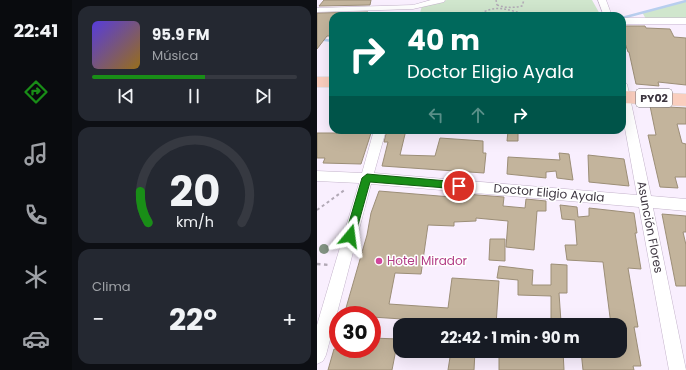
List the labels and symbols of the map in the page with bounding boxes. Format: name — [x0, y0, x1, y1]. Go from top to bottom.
road number: PY02 — [636, 89, 672, 107]
pin — [442, 169, 476, 203]
street label: Doctor Eligio Ayala — [493, 179, 605, 206]
street label: Asunción Flores — [633, 179, 668, 274]
position arrow — [329, 215, 371, 257]
place label: Hotel Mirador — [387, 252, 468, 269]
marker: Hotel Mirador — [374, 256, 384, 266]
speed limit sign: 30 — [329, 306, 381, 358]

